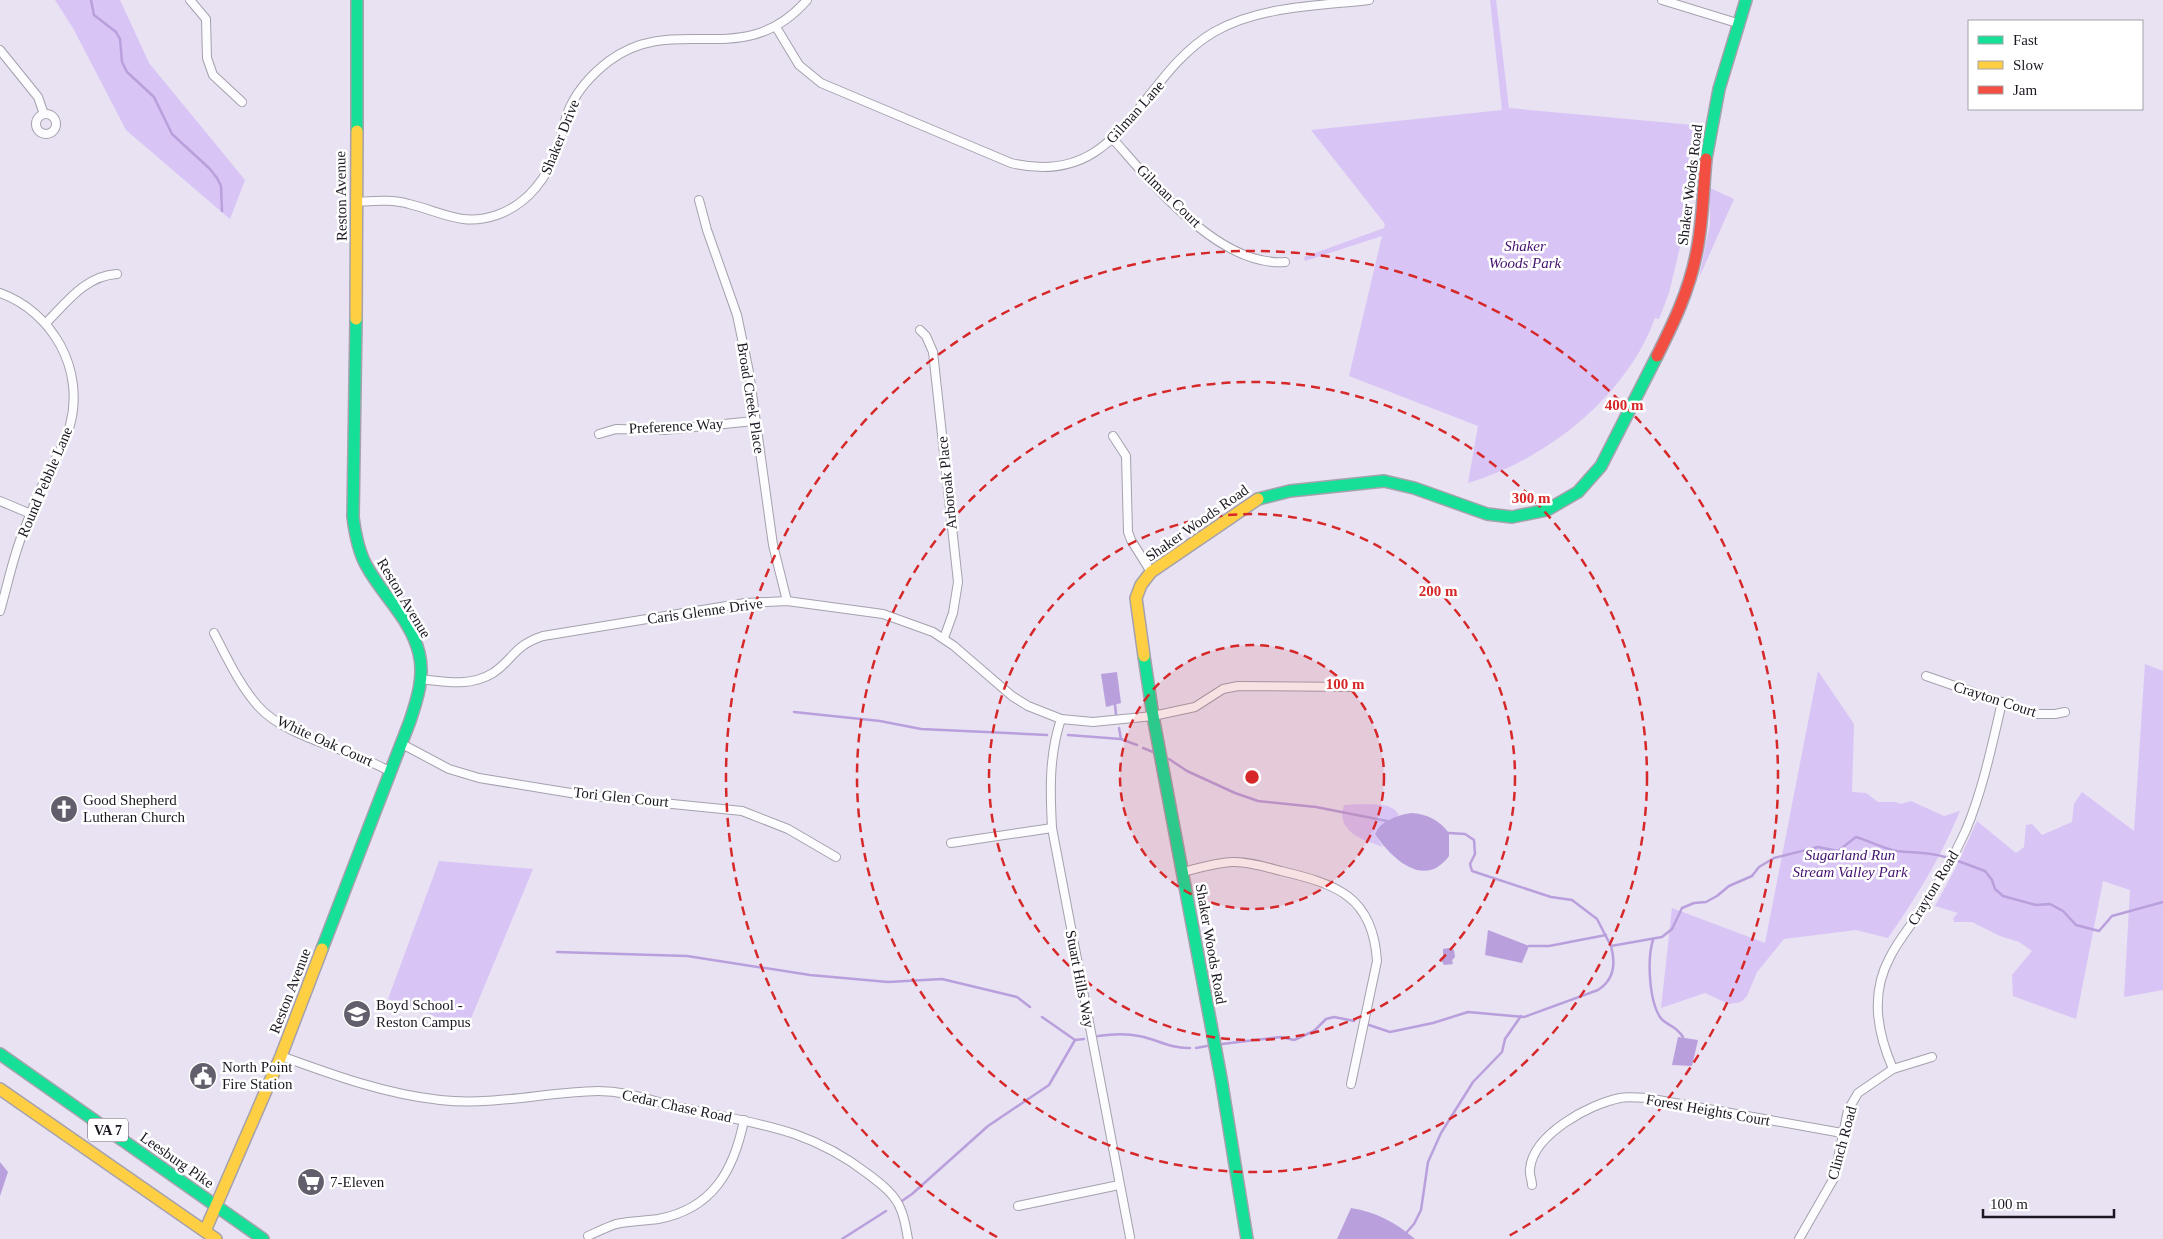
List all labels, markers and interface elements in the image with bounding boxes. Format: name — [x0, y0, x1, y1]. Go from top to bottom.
legend — [1968, 20, 2143, 110]
text: Fast — [2013, 32, 2039, 48]
text: Slow — [2013, 57, 2044, 73]
street label: Gilman Lane — [1103, 77, 1168, 147]
text: Jam — [2013, 82, 2037, 98]
street label: Shaker Drive — [538, 97, 582, 177]
street label: Shaker Woods Road — [1675, 123, 1705, 246]
street label: Reston Avenue — [332, 150, 350, 241]
street label: Gilman Court — [1134, 161, 1205, 231]
park label: Shaker Woods Park — [1489, 238, 1562, 271]
street label: Broad Creek Place — [734, 341, 768, 455]
text: 400 m — [1605, 397, 1644, 413]
street label: Preference Way — [628, 416, 724, 436]
street label: Round Pebble Lane — [15, 424, 76, 540]
street label: Arboroak Place — [934, 435, 960, 530]
street label: Shaker Woods Road — [1143, 481, 1252, 564]
text: 300 m — [1512, 490, 1551, 506]
street label: Reston Avenue — [374, 555, 434, 641]
text: 200 m — [1419, 583, 1458, 599]
street label: Caris Glenne Drive — [646, 595, 764, 627]
text: 100 m — [1326, 676, 1365, 692]
street label: Crayton Court — [1952, 678, 2039, 720]
street label: White Oak Court — [275, 713, 376, 770]
centre of rings — [1243, 768, 1261, 786]
street label: Tori Glen Court — [573, 784, 670, 810]
place label: Good Shepherd Lutheran Church — [83, 792, 186, 825]
church icon: Good Shepherd Lutheran Church — [49, 794, 79, 824]
park label: Sugarland Run Stream Valley Park — [1792, 847, 1908, 880]
street label: Crayton Road — [1905, 848, 1962, 928]
street label: Shaker Woods Road — [1193, 883, 1230, 1006]
street label: Stuart Hills Way — [1063, 929, 1097, 1030]
street label: Reston Avenue — [266, 946, 314, 1036]
place label: Boyd School - Reston Campus — [376, 997, 471, 1030]
school or university icon: Boyd School - Reston Campus — [342, 999, 372, 1029]
place label: North Point Fire Station — [222, 1059, 293, 1092]
public building icon: North Point Fire Station — [188, 1061, 218, 1091]
street label: Cedar Chase Road — [621, 1087, 734, 1126]
street label: Forest Heights Court — [1645, 1091, 1772, 1129]
street label: Clinch Road — [1825, 1104, 1860, 1181]
road number: VA 7 — [88, 1118, 128, 1142]
street label: Leesburg Pike — [137, 1129, 217, 1191]
supermarket icon: 7-Eleven — [296, 1167, 326, 1197]
place label: 7-Eleven — [330, 1174, 385, 1190]
scale bar — [1983, 1186, 2114, 1218]
text: 100 m — [1990, 1196, 2028, 1212]

